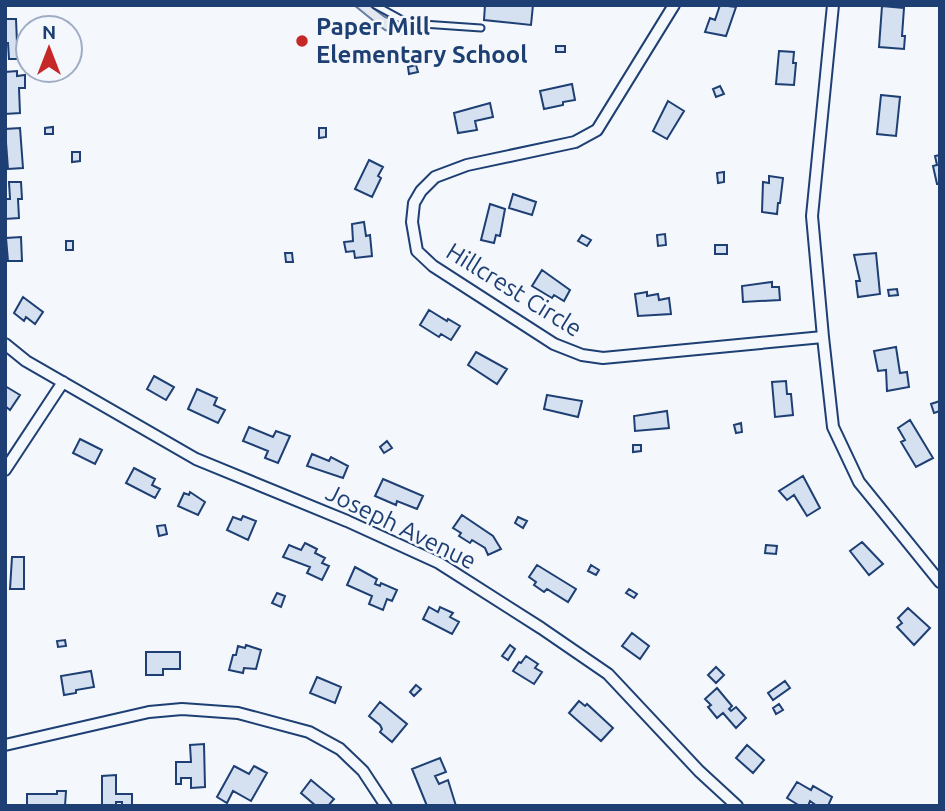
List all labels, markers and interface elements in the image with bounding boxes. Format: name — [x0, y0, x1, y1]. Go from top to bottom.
place label: Paper Mill Elementary School — [316, 13, 528, 68]
north arrow — [14, 14, 84, 84]
text: N — [42, 21, 56, 43]
marker: Paper Mill Elementary School — [294, 33, 310, 49]
street label: Hillcrest Circle — [442, 237, 587, 342]
street label: Joseph Avenue — [322, 479, 481, 575]

